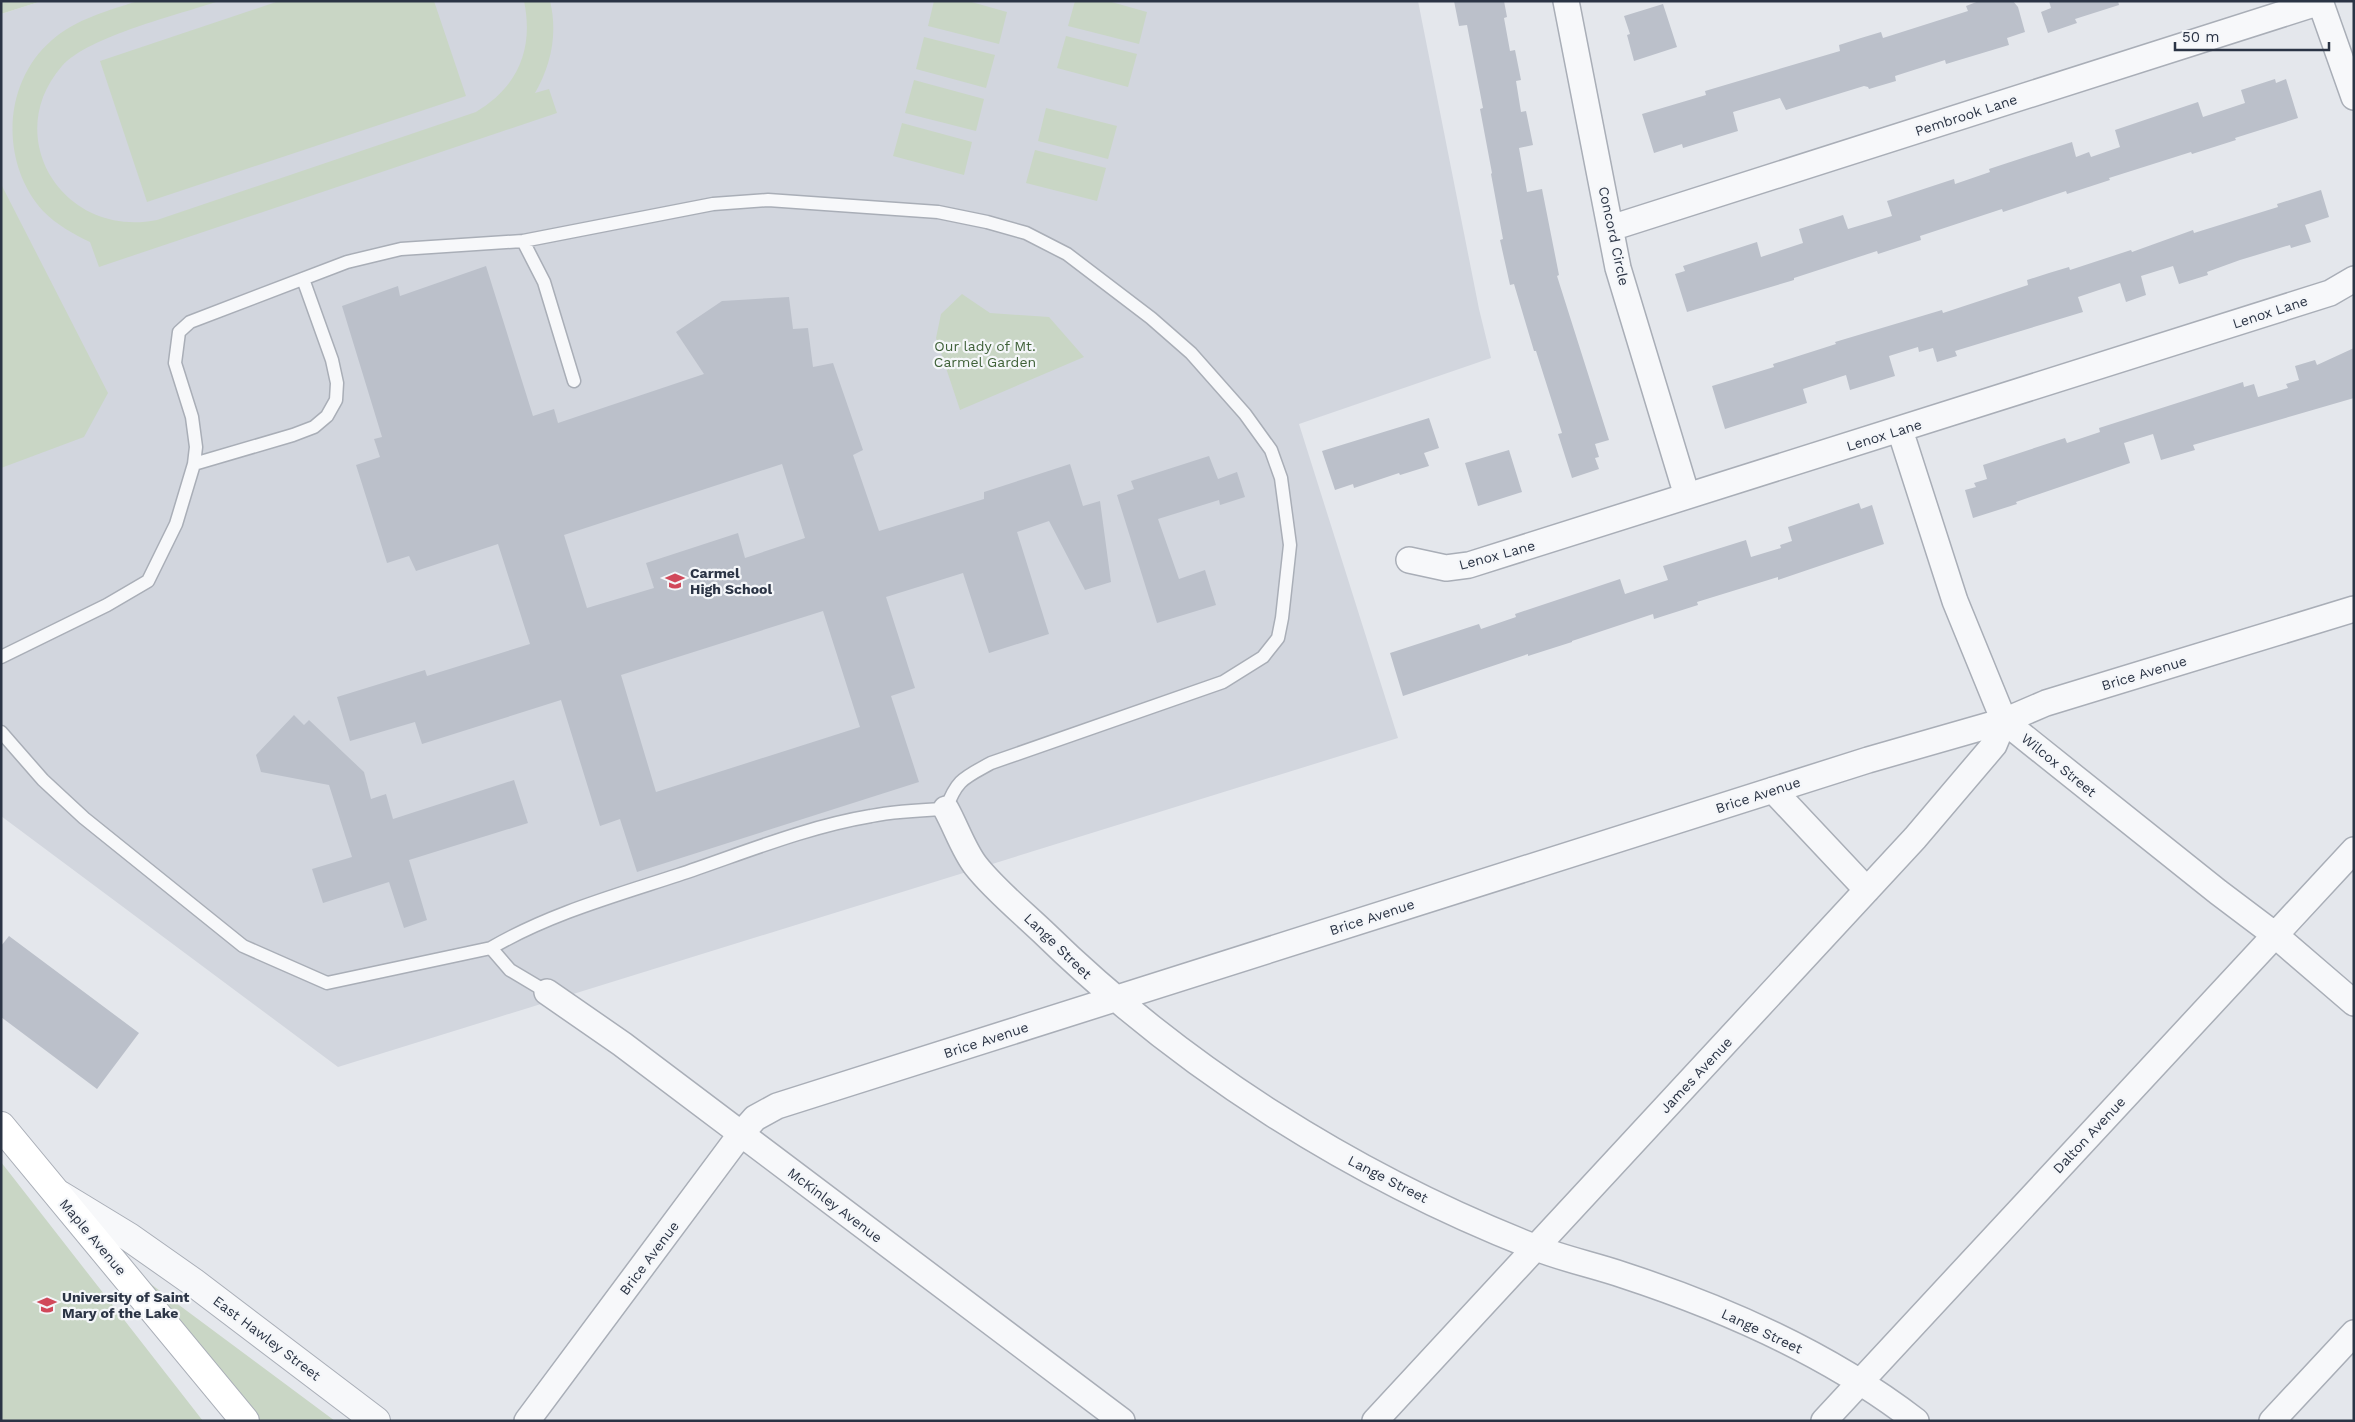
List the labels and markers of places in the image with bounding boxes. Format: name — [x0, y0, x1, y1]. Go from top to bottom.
place label: Carmel High School — [690, 565, 772, 597]
school or university icon: Carmel High School — [664, 570, 686, 592]
place label: University of Saint Mary of the Lake — [62, 1289, 189, 1321]
school or university icon: University of Saint Mary of the Lake — [36, 1294, 58, 1316]

